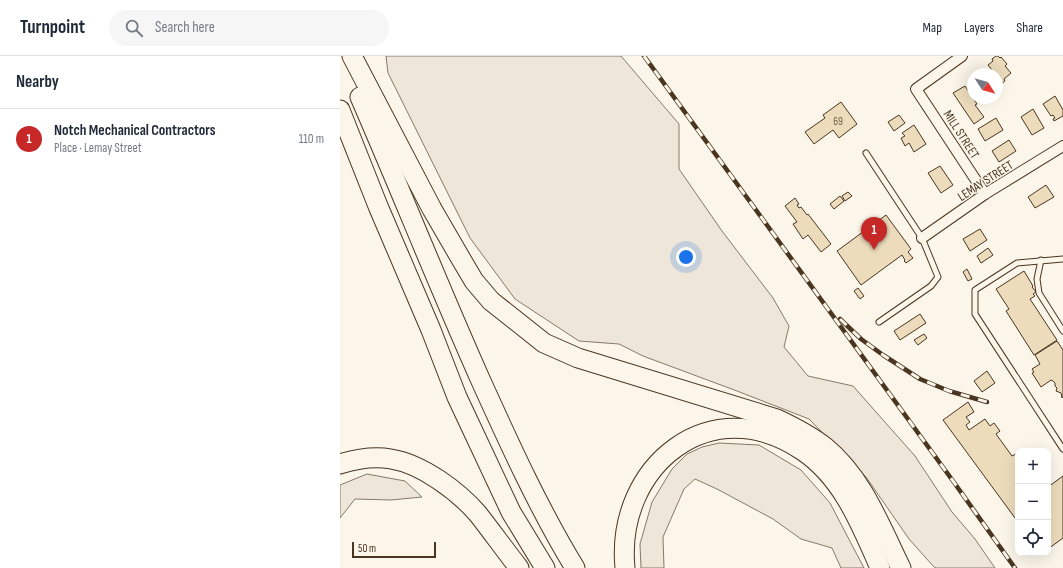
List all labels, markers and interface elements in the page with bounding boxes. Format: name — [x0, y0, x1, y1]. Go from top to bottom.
search box — [109, 10, 389, 46]
text: Turnpoint — [20, 16, 85, 39]
icon: search — [123, 17, 145, 39]
text: Search here — [155, 18, 215, 37]
text: Map — [922, 19, 942, 36]
text: Layers — [964, 19, 994, 36]
text: Share — [1016, 19, 1043, 36]
north arrow — [967, 68, 1003, 104]
text: Nearby — [16, 72, 59, 92]
street label: MILL STREET — [940, 107, 983, 162]
house number: 69 — [833, 115, 843, 128]
text: Notch Mechanical Contractors — [54, 121, 216, 140]
text: 1 — [26, 131, 32, 147]
text: 110 m — [299, 131, 324, 147]
text: Place · Lemay Street — [54, 140, 142, 156]
street label: LEMAY STREET — [955, 157, 1016, 205]
pin: 1 — [861, 217, 887, 250]
your location — [676, 247, 696, 267]
map controls — [1015, 448, 1051, 556]
button: + — [1015, 448, 1051, 484]
button: − — [1015, 484, 1051, 520]
button: locate — [1015, 520, 1051, 556]
scale bar — [352, 540, 436, 559]
text: 50 m — [358, 542, 376, 555]

